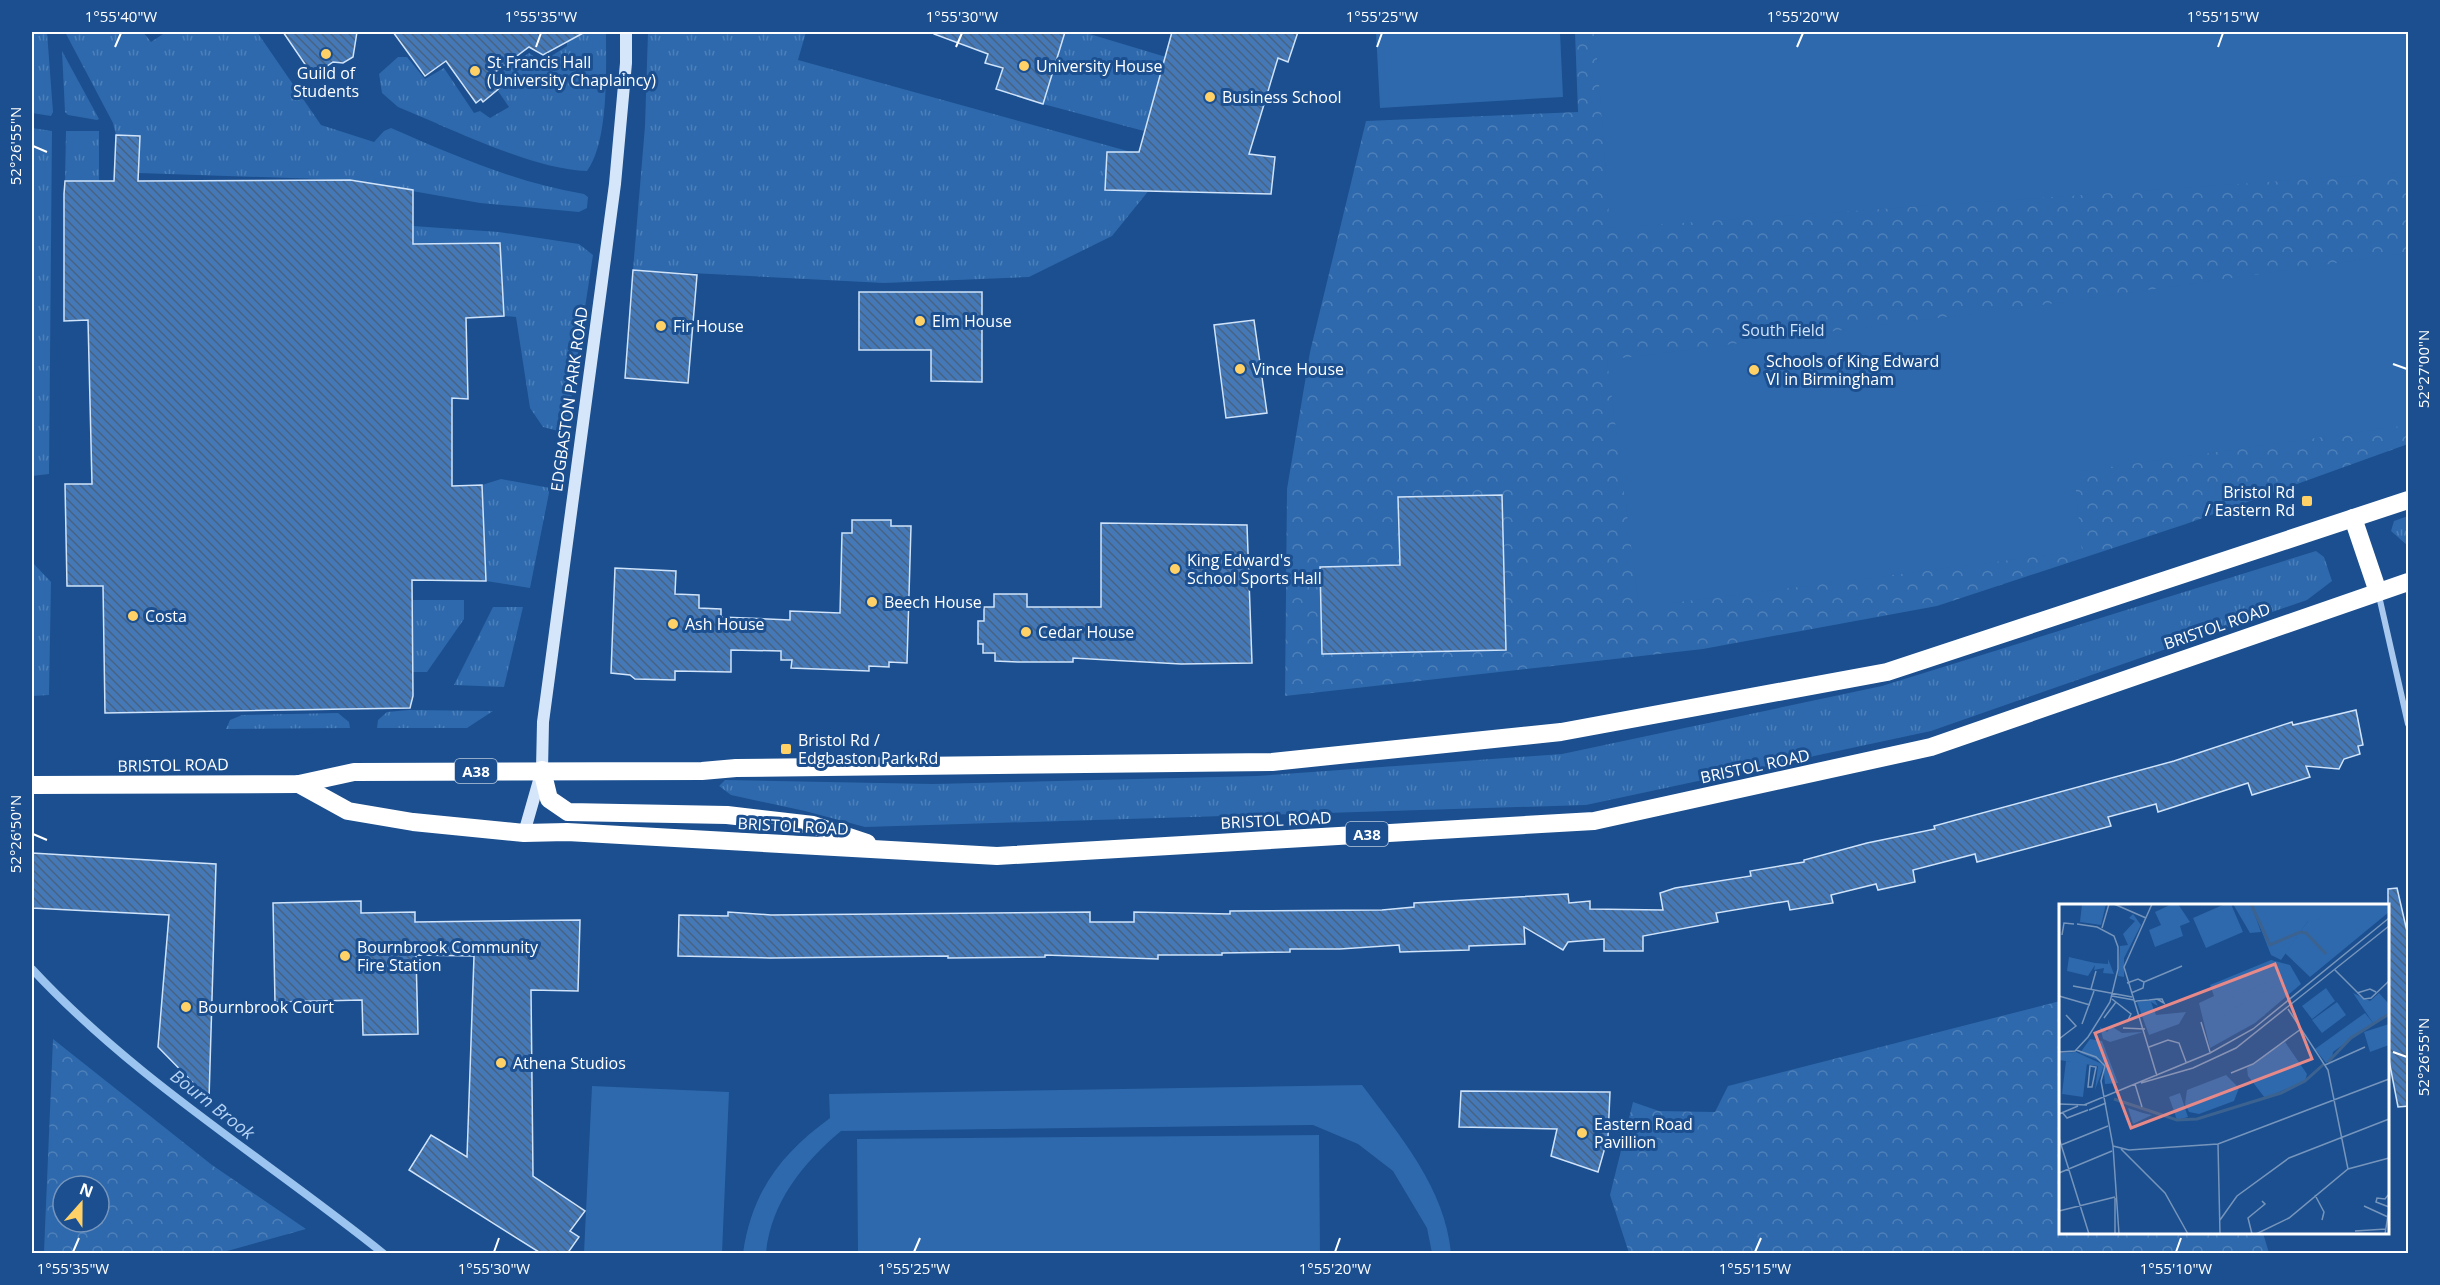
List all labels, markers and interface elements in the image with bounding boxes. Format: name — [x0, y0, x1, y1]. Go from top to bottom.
text: 1°55'40"W — [85, 6, 157, 26]
text: 1°55'35"W — [505, 6, 577, 26]
text: 1°55'30"W — [926, 6, 998, 26]
text: 1°55'25"W — [1346, 6, 1418, 26]
text: 1°55'20"W — [1767, 6, 1839, 26]
text: 1°55'15"W — [2187, 6, 2259, 26]
marker: Guild of Students — [319, 47, 333, 61]
place label: St Francis Hall (University Chaplaincy) — [487, 51, 656, 91]
place label: University House — [1036, 55, 1162, 77]
marker: University House — [1017, 59, 1031, 73]
place label: Guild of Students — [293, 62, 359, 102]
marker: St Francis Hall (University Chaplaincy) — [468, 64, 482, 78]
place label: Business School — [1222, 86, 1342, 108]
marker: Business School — [1203, 90, 1217, 104]
text: 52°26'55"N — [5, 107, 25, 185]
street label: EDGBASTON PARK ROAD — [545, 305, 593, 493]
place label: Elm House — [932, 310, 1012, 332]
marker: Elm House — [913, 314, 927, 328]
place label: Fir House — [673, 315, 744, 337]
marker: Fir House — [654, 319, 668, 333]
park label: South Field — [1742, 319, 1825, 341]
text: 52°27'00"N — [2413, 330, 2433, 408]
place label: Schools of King Edward VI in Birmingham — [1766, 350, 1939, 390]
place label: Vince House — [1252, 358, 1344, 380]
marker: Vince House — [1233, 362, 1247, 376]
marker: Schools of King Edward VI in Birmingham — [1747, 363, 1761, 377]
place label: Bristol Rd / Eastern Rd — [2205, 481, 2295, 521]
marker: Bristol Rd / Eastern Rd — [2300, 494, 2314, 508]
place label: King Edward's School Sports Hall — [1187, 549, 1322, 589]
marker: King Edward's School Sports Hall — [1168, 562, 1182, 576]
place label: Beech House — [884, 591, 982, 613]
marker: Beech House — [865, 595, 879, 609]
street label: BRISTOL ROAD — [2161, 597, 2273, 655]
place label: Costa — [145, 605, 187, 627]
marker: Costa — [126, 609, 140, 623]
place label: Ash House — [685, 613, 765, 635]
marker: Ash House — [666, 617, 680, 631]
place label: Cedar House — [1038, 621, 1134, 643]
marker: Cedar House — [1019, 625, 1033, 639]
place label: Bristol Rd / Edgbaston Park Rd — [798, 729, 938, 769]
marker: Bristol Rd / Edgbaston Park Rd — [779, 742, 793, 756]
street label: BRISTOL ROAD — [1698, 744, 1812, 788]
street label: BRISTOL ROAD — [117, 753, 229, 777]
road number: A38 — [455, 759, 497, 783]
text: 52°26'50"N — [5, 795, 25, 873]
street label: BRISTOL ROAD — [1220, 806, 1332, 834]
street label: BRISTOL ROAD — [737, 812, 849, 840]
road number: A38 — [1346, 822, 1388, 846]
inset map — [2059, 904, 2389, 1234]
place label: Bournbrook Community Fire Station — [357, 936, 539, 976]
marker: Bournbrook Community Fire Station — [338, 949, 352, 963]
place label: Bournbrook Court — [198, 996, 334, 1018]
marker: Bournbrook Court — [179, 1000, 193, 1014]
text: 52°26'55"N — [2413, 1018, 2433, 1096]
place label: Athena Studios — [513, 1052, 626, 1074]
marker: Athena Studios — [494, 1056, 508, 1070]
water label: Bourn Brook — [166, 1064, 261, 1145]
place label: Eastern Road Pavillion — [1594, 1113, 1693, 1153]
marker: Eastern Road Pavillion — [1575, 1126, 1589, 1140]
north arrow — [51, 1174, 111, 1234]
text: N — [76, 1177, 96, 1203]
text: 1°55'35"W — [37, 1258, 109, 1278]
text: 1°55'30"W — [458, 1258, 530, 1278]
text: 1°55'25"W — [878, 1258, 950, 1278]
text: 1°55'20"W — [1299, 1258, 1371, 1278]
text: 1°55'15"W — [1719, 1258, 1791, 1278]
text: 1°55'10"W — [2140, 1258, 2212, 1278]

